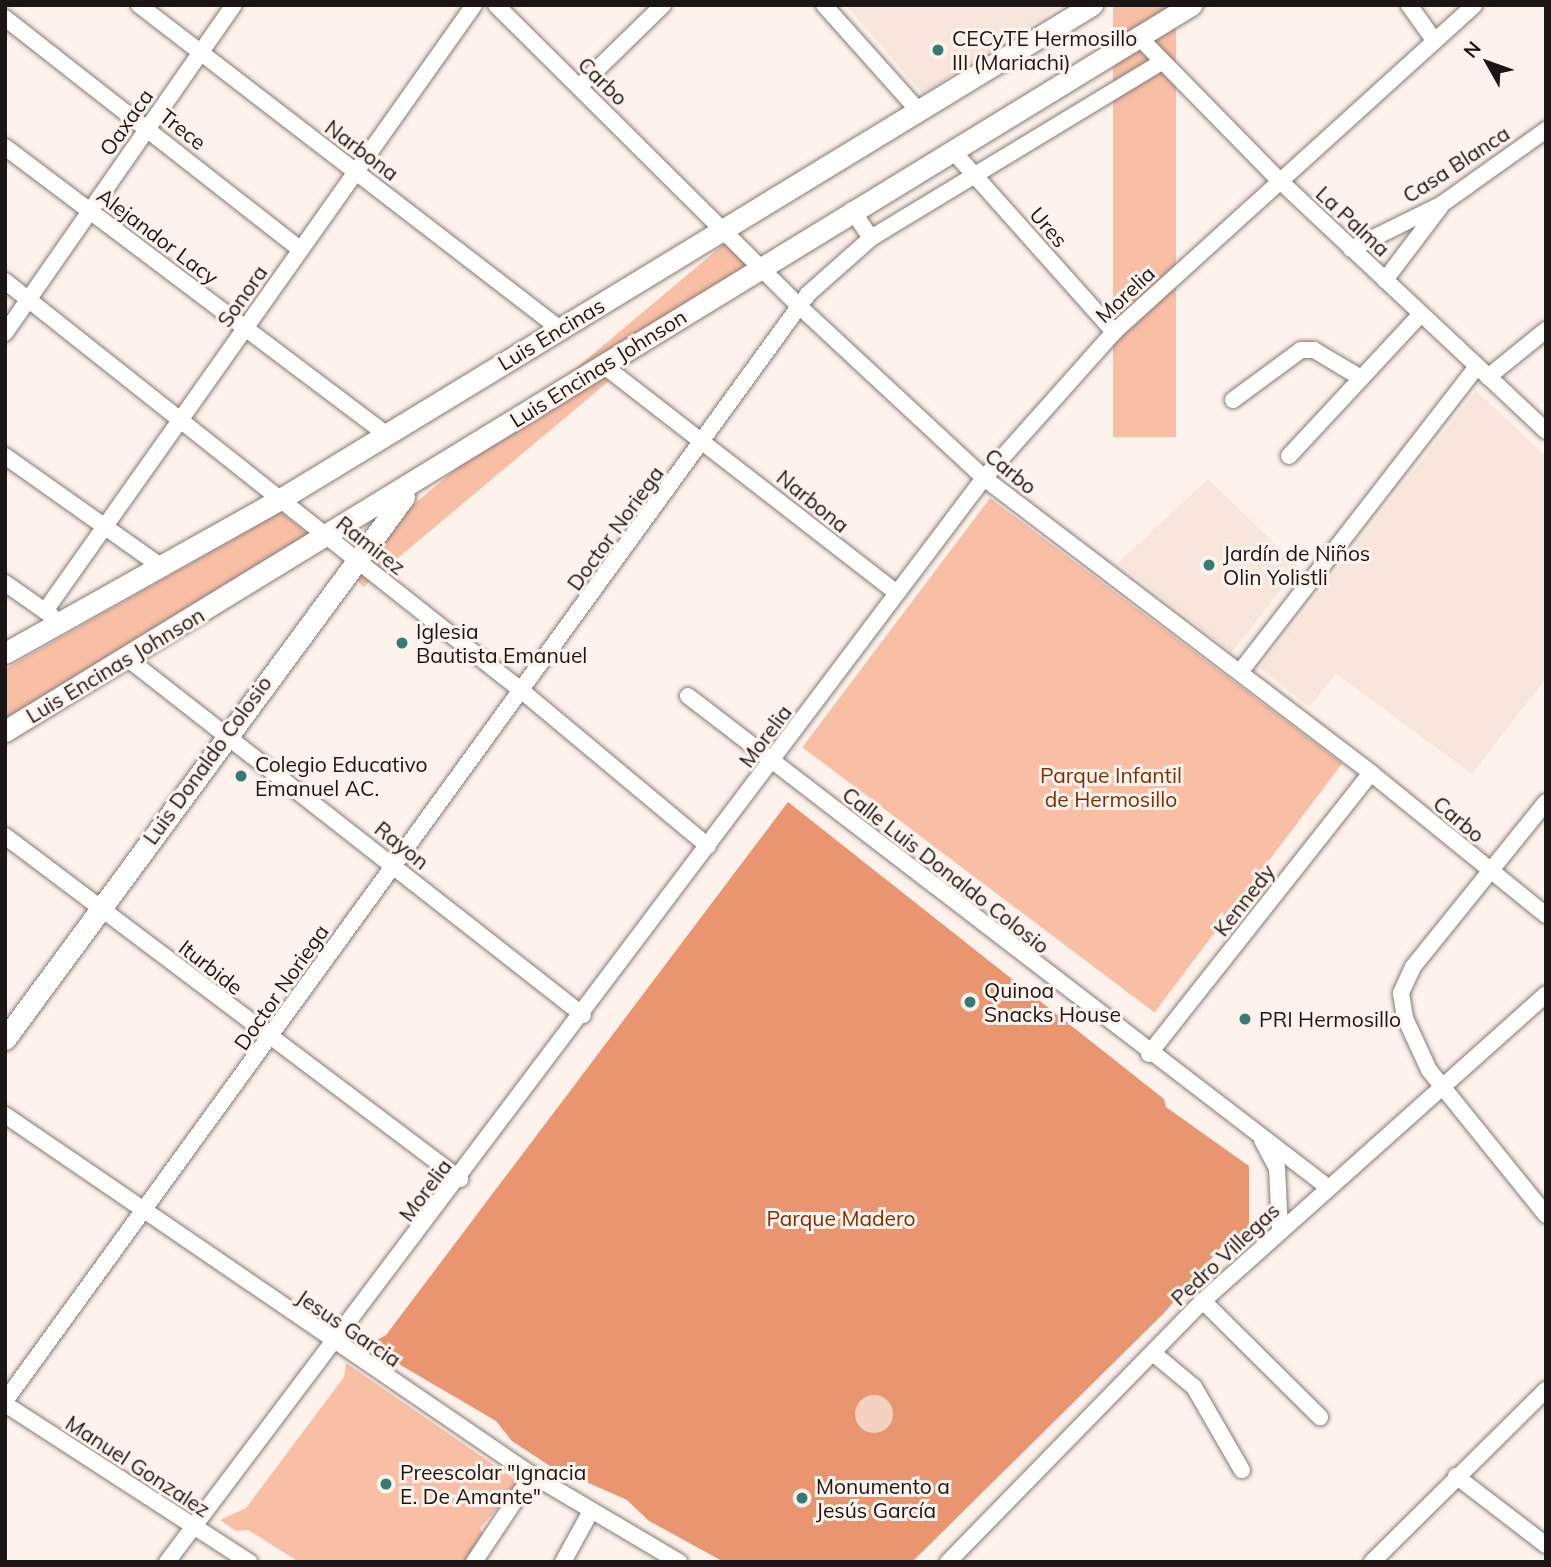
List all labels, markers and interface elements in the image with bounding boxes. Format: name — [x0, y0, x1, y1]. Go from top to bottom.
place label: CECyTE Hermosillo III (Mariachi) — [952, 25, 1137, 75]
north arrow — [1453, 28, 1523, 98]
text: N — [1458, 36, 1486, 63]
marker: CECyTE Hermosillo III (Mariachi) — [930, 42, 946, 58]
street label: Carbo — [573, 52, 633, 110]
street label: Oaxaca — [94, 84, 158, 160]
street label: Trece — [155, 103, 211, 155]
street label: Narbona — [320, 114, 404, 186]
street label: Casa Blanca — [1398, 120, 1514, 208]
street label: La Palma — [1311, 181, 1395, 261]
street label: Alejandor Lacy — [92, 182, 224, 290]
street label: Ures — [1025, 202, 1073, 252]
street label: Sonora — [212, 260, 272, 332]
street label: Morelia — [1090, 260, 1160, 328]
street label: Luis Encinas — [493, 292, 609, 376]
street label: Luis Encinas Johnson — [505, 303, 691, 433]
street label: Carbo — [980, 443, 1042, 499]
street label: Doctor Noriega — [561, 461, 669, 595]
street label: Narbona — [772, 464, 854, 538]
street label: Ramirez — [332, 510, 410, 580]
place label: Jardín de Niños Olin Yolistli — [1223, 540, 1370, 590]
marker: Jardín de Niños Olin Yolistli — [1201, 557, 1217, 573]
street label: Luis Encinas Johnson — [21, 602, 209, 728]
place label: Iglesia Bautista Emanuel — [416, 618, 587, 668]
marker: Iglesia Bautista Emanuel — [394, 635, 410, 651]
street label: Luis Donaldo Colosio — [137, 671, 277, 849]
street label: Morelia — [733, 700, 797, 772]
place label: Colegio Educativo Emanuel AC. — [255, 751, 427, 801]
park label: Parque Infantil de Hermosillo — [1040, 762, 1182, 812]
marker: Colegio Educativo Emanuel AC. — [233, 768, 249, 784]
street label: Calle Luis Donaldo Colosio — [838, 781, 1054, 959]
street label: Carbo — [1428, 790, 1490, 848]
street label: Rayon — [370, 816, 434, 874]
street label: Kennedy — [1208, 859, 1280, 941]
street label: Doctor Noriega — [228, 919, 334, 1055]
street label: Iturbide — [174, 934, 248, 1000]
place label: Quinoa Snacks House — [984, 977, 1121, 1027]
marker: Quinoa Snacks House — [962, 994, 978, 1010]
place label: PRI Hermosillo — [1259, 1006, 1401, 1032]
marker: PRI Hermosillo — [1237, 1011, 1253, 1027]
street label: Morelia — [393, 1154, 457, 1226]
street label: Pedro Villegas — [1166, 1197, 1284, 1311]
park label: Parque Madero — [767, 1205, 915, 1231]
street label: Jesus Garcia — [292, 1284, 406, 1372]
street label: Manuel Gonzalez — [61, 1410, 215, 1522]
place label: Preescolar "Ignacia E. De Amante" — [400, 1459, 586, 1509]
place label: Monumento a Jesús García — [816, 1473, 950, 1523]
marker: Preescolar "Ignacia E. De Amante" — [378, 1476, 394, 1492]
marker: Monumento a Jesús García — [794, 1490, 810, 1506]

